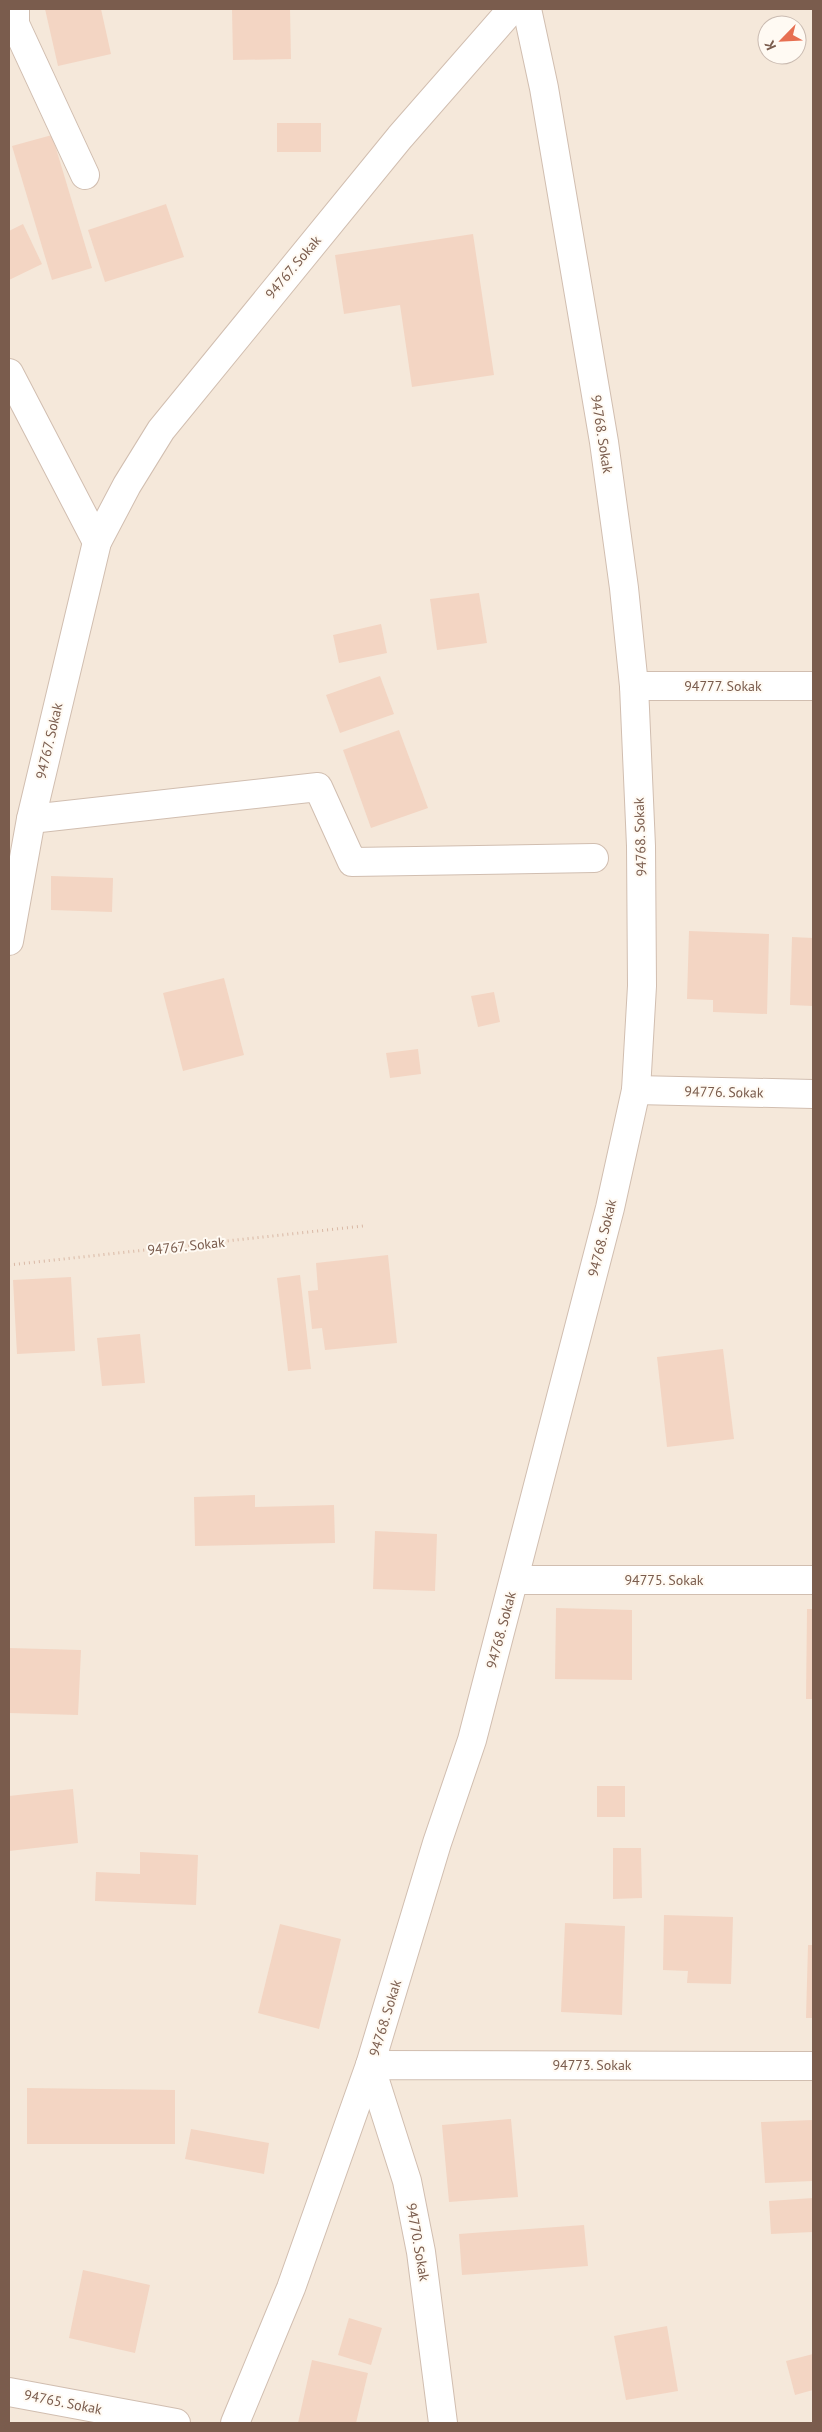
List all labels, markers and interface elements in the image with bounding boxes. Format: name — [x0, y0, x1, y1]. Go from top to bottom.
north arrow — [757, 15, 807, 65]
text: K — [760, 37, 780, 53]
street label: 94767. Sokak — [261, 231, 325, 302]
street label: 94768. Sokak — [587, 394, 617, 475]
street label: 94777. Sokak — [684, 677, 762, 695]
street label: 94767. Sokak — [32, 701, 67, 781]
street label: 94768. Sokak — [630, 797, 650, 877]
street label: 94776. Sokak — [684, 1082, 764, 1102]
street label: 94768. Sokak — [584, 1197, 620, 1279]
street label: 94767. Sokak — [146, 1233, 226, 1259]
street label: 94775. Sokak — [624, 1571, 704, 1589]
street label: 94768. Sokak — [482, 1589, 520, 1671]
street label: 94768. Sokak — [365, 1977, 405, 2058]
street label: 94773. Sokak — [552, 2056, 632, 2074]
street label: 94770. Sokak — [402, 2201, 434, 2283]
street label: 94765. Sokak — [22, 2386, 104, 2418]

